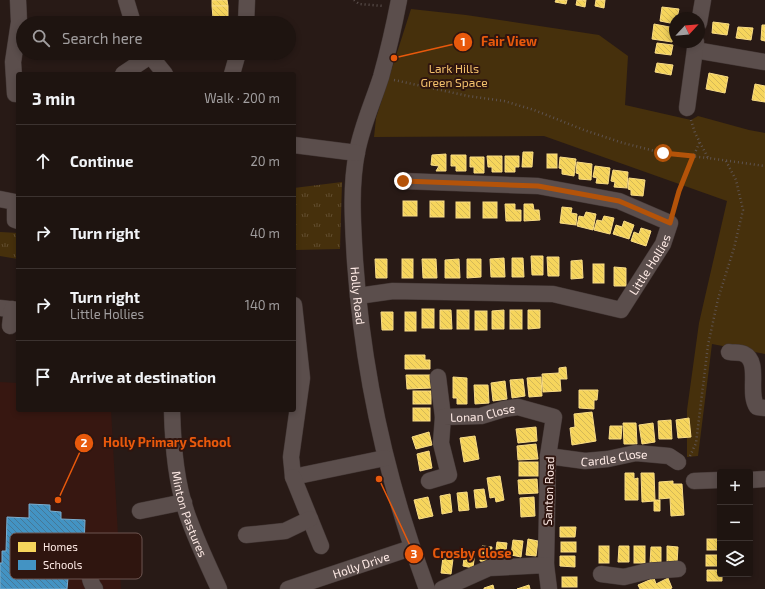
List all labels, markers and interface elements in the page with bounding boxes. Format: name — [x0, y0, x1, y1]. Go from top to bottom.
north arrow — [669, 12, 705, 48]
search box — [16, 16, 296, 60]
icon: search — [30, 27, 52, 49]
text: Search here — [62, 29, 143, 47]
callout: Fair View — [453, 29, 546, 54]
text: Fair View — [481, 33, 537, 49]
text: 1 — [460, 34, 466, 48]
park label: Lark Hills Green Space — [420, 61, 488, 89]
text: 3 min — [32, 88, 75, 108]
text: Walk · 200 m — [204, 90, 280, 106]
route start — [654, 144, 672, 162]
icon: ahead — [32, 150, 54, 172]
text: Continue — [70, 152, 133, 170]
text: 20 m — [251, 153, 280, 169]
route end — [394, 172, 412, 190]
icon: right — [32, 222, 54, 244]
text: Turn right — [70, 224, 140, 242]
text: 40 m — [250, 225, 280, 241]
street label: Little Hollies — [626, 232, 673, 297]
street label: Holly Road — [348, 266, 368, 325]
text: Turn right — [70, 288, 140, 306]
icon: right — [32, 294, 54, 316]
text: 140 m — [245, 297, 280, 313]
text: Little Hollies — [70, 306, 144, 322]
icon: arrive — [32, 366, 54, 388]
text: Arrive at destination — [70, 368, 216, 386]
street label: Lonan Close — [450, 401, 516, 424]
callout: Holly Primary School — [74, 430, 239, 455]
text: Holly Primary School — [103, 434, 232, 450]
text: 2 — [81, 435, 88, 449]
street label: Cardle Close — [580, 446, 648, 468]
street label: Santon Road — [540, 456, 556, 526]
map controls — [717, 469, 753, 577]
button: + — [717, 469, 753, 505]
street label: Minton Pastures — [170, 470, 210, 559]
button: − — [717, 505, 753, 541]
legend — [10, 533, 142, 579]
text: Homes — [43, 540, 78, 553]
callout: Crosby Close — [404, 541, 519, 566]
button: layers — [717, 541, 753, 577]
text: Crosby Close — [433, 545, 511, 561]
text: 3 — [411, 546, 418, 560]
street label: Holly Drive — [331, 549, 391, 581]
text: Schools — [43, 558, 83, 571]

